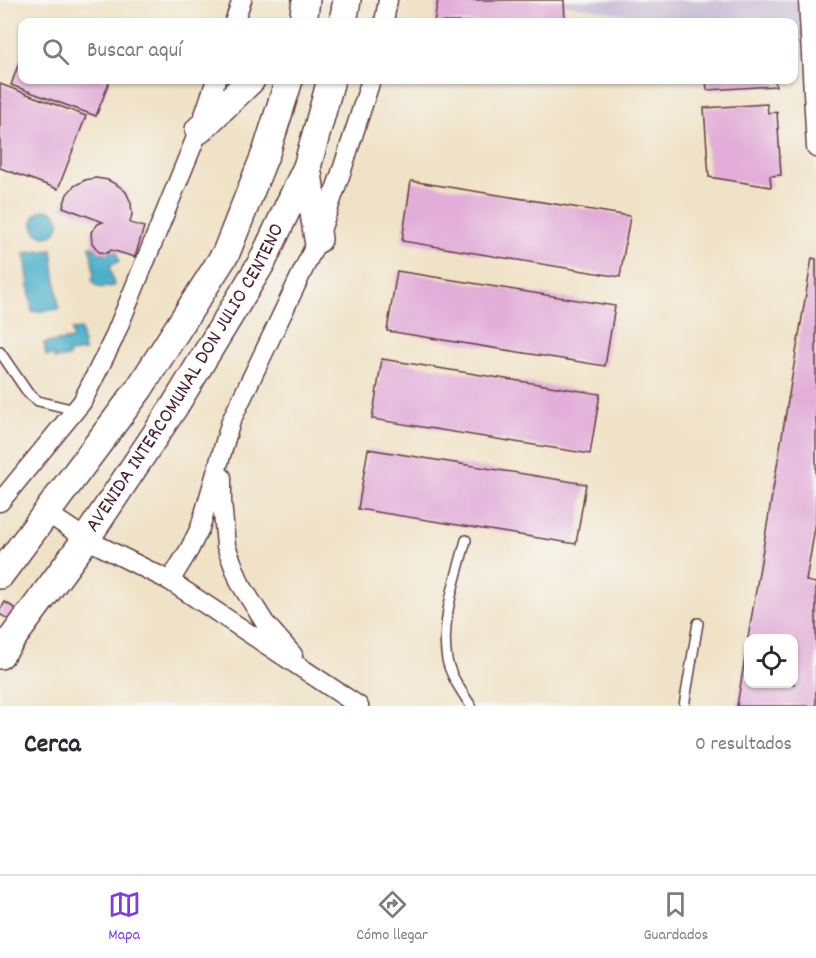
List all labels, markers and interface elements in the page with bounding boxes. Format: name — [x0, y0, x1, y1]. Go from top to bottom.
search box — [18, 18, 798, 84]
icon: search — [39, 35, 72, 68]
text: Buscar aquí — [87, 36, 182, 67]
street label: AVENIDA INTERCOMUNAL DON JULIO CENTENO — [79, 219, 293, 539]
map controls — [744, 634, 798, 688]
button: locate — [744, 634, 798, 688]
text: Cerca — [24, 727, 81, 764]
text: 0 resultados — [695, 731, 792, 759]
tab: Mapa — [108, 888, 141, 947]
tab: Cómo llegar — [356, 888, 428, 947]
tab: Guardados — [643, 888, 708, 947]

